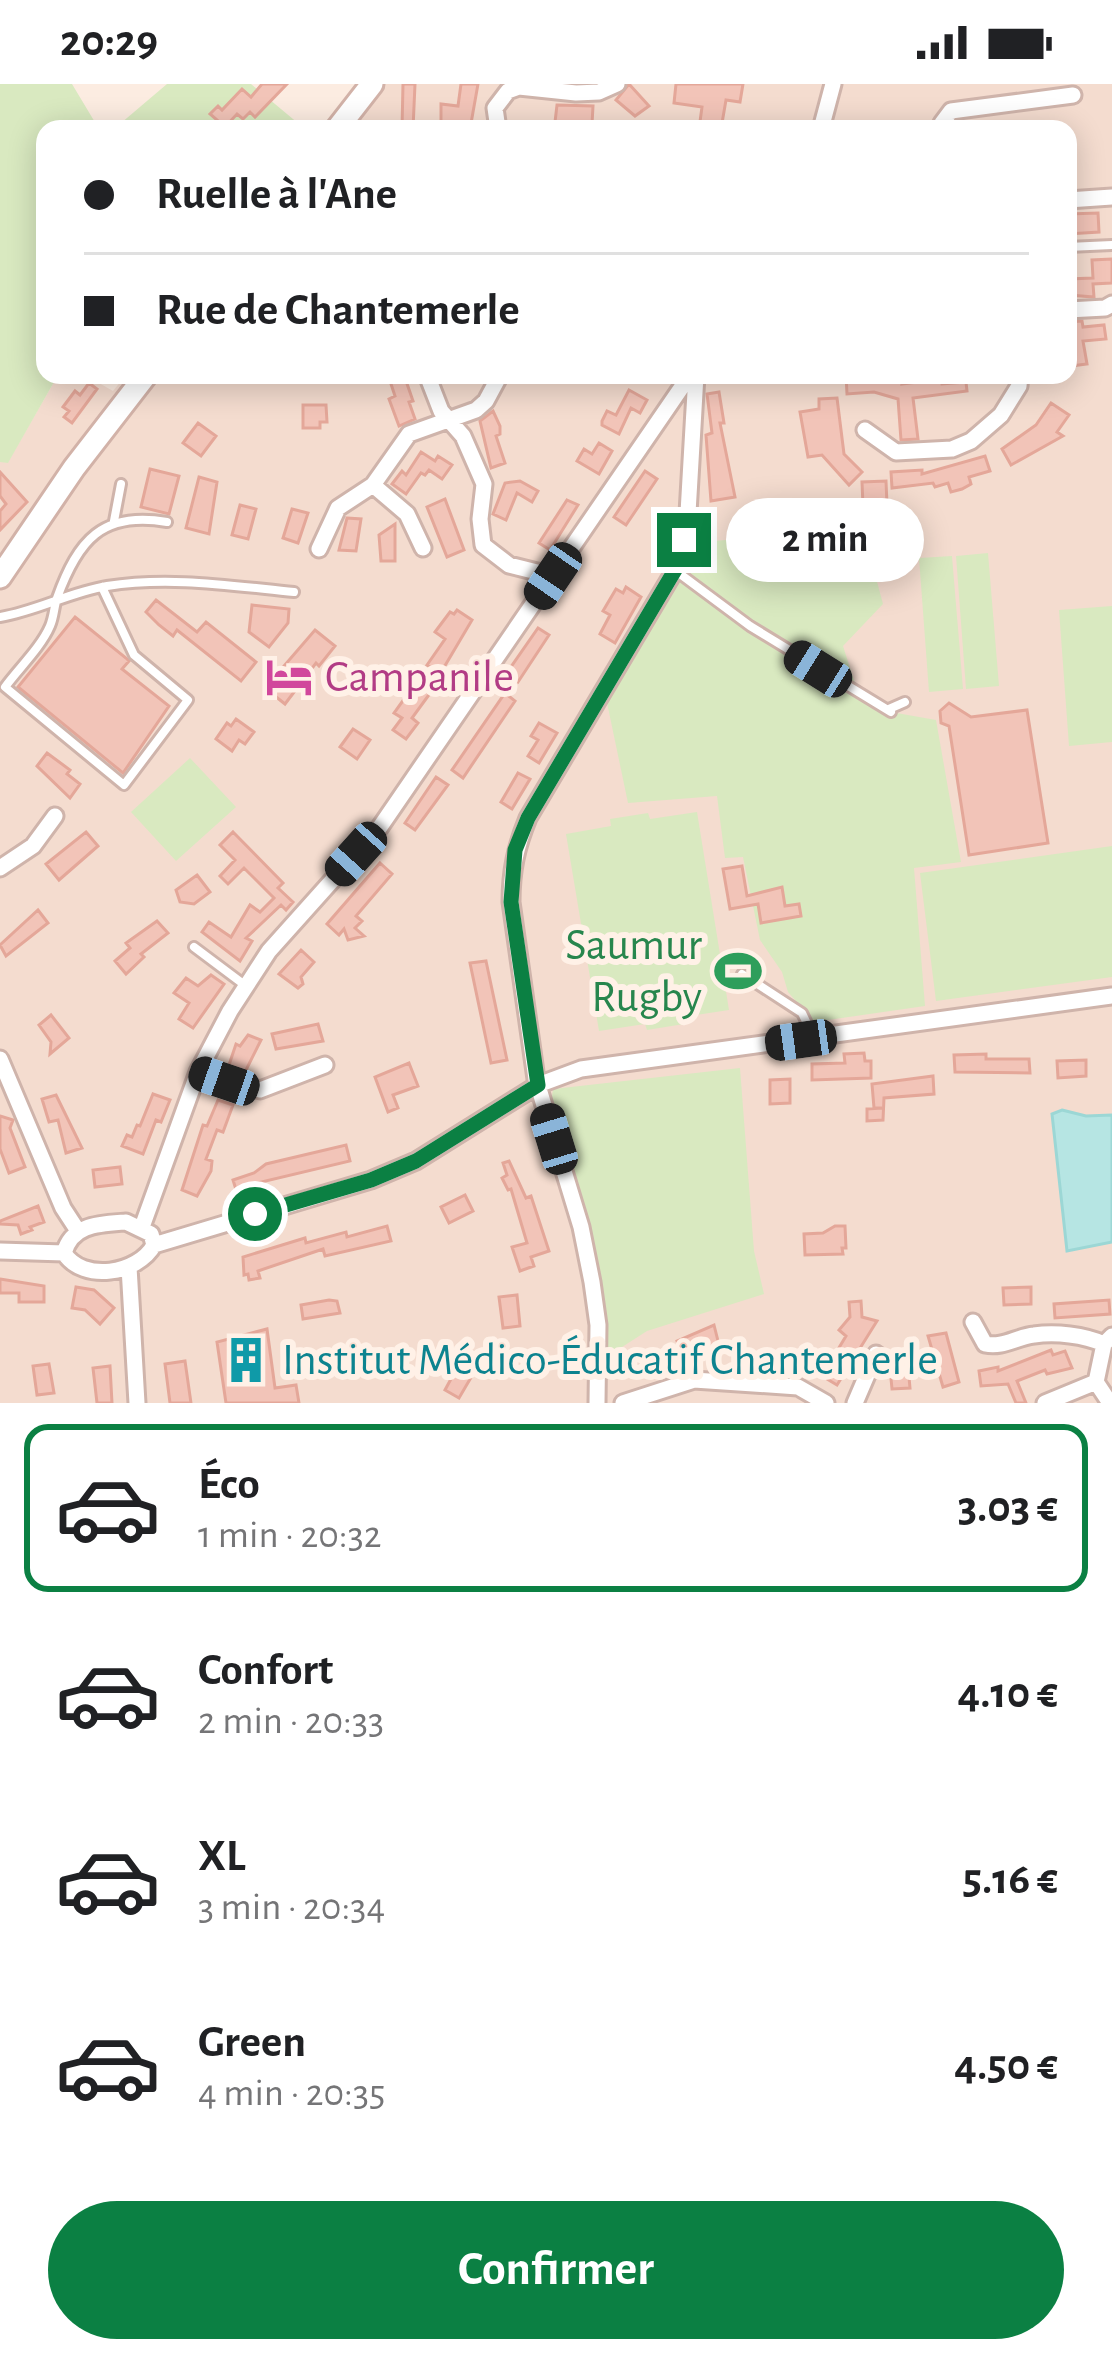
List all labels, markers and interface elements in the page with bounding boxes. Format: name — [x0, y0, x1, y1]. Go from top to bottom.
text: 20:29 — [60, 19, 158, 64]
text: Ruelle à l'Ane — [156, 172, 397, 217]
text: Rue de Chantemerle — [156, 288, 520, 333]
callout: 2 min — [726, 498, 924, 582]
route end — [657, 513, 711, 567]
text: 2 min — [782, 520, 868, 559]
car — [518, 536, 588, 616]
car — [778, 635, 858, 703]
hotel icon: Campanile — [264, 652, 314, 702]
place label: Campanile — [325, 655, 514, 700]
car — [319, 815, 393, 893]
place label: Saumur Rugby — [565, 923, 702, 1020]
sports icon: Saumur Rugby — [713, 946, 763, 996]
car — [763, 1017, 839, 1063]
car — [184, 1052, 264, 1110]
car — [526, 1099, 582, 1179]
route start — [228, 1187, 282, 1241]
place label: Institut Médico-Éducatif Chantemerle — [282, 1334, 938, 1383]
building icon: Institut Médico-Éducatif Chantemerle — [221, 1335, 271, 1385]
icon: car — [54, 1454, 162, 1562]
text: Éco — [198, 1462, 260, 1507]
text: 3.03 € — [958, 1485, 1058, 1530]
text: 1 min · 20:32 — [198, 1516, 382, 1555]
icon: car — [54, 1640, 162, 1748]
text: Confort — [198, 1648, 333, 1693]
text: 4.10 € — [958, 1671, 1058, 1716]
text: 2 min · 20:33 — [198, 1702, 384, 1741]
icon: car — [54, 1826, 162, 1934]
text: XL — [198, 1834, 246, 1879]
text: 5.16 € — [963, 1857, 1058, 1902]
text: 3 min · 20:34 — [198, 1888, 385, 1927]
icon: car — [54, 2012, 162, 2120]
text: Green — [198, 2020, 306, 2065]
text: 4.50 € — [954, 2043, 1058, 2088]
text: 4 min · 20:35 — [198, 2074, 385, 2113]
button: Confirmer — [48, 2201, 1064, 2339]

